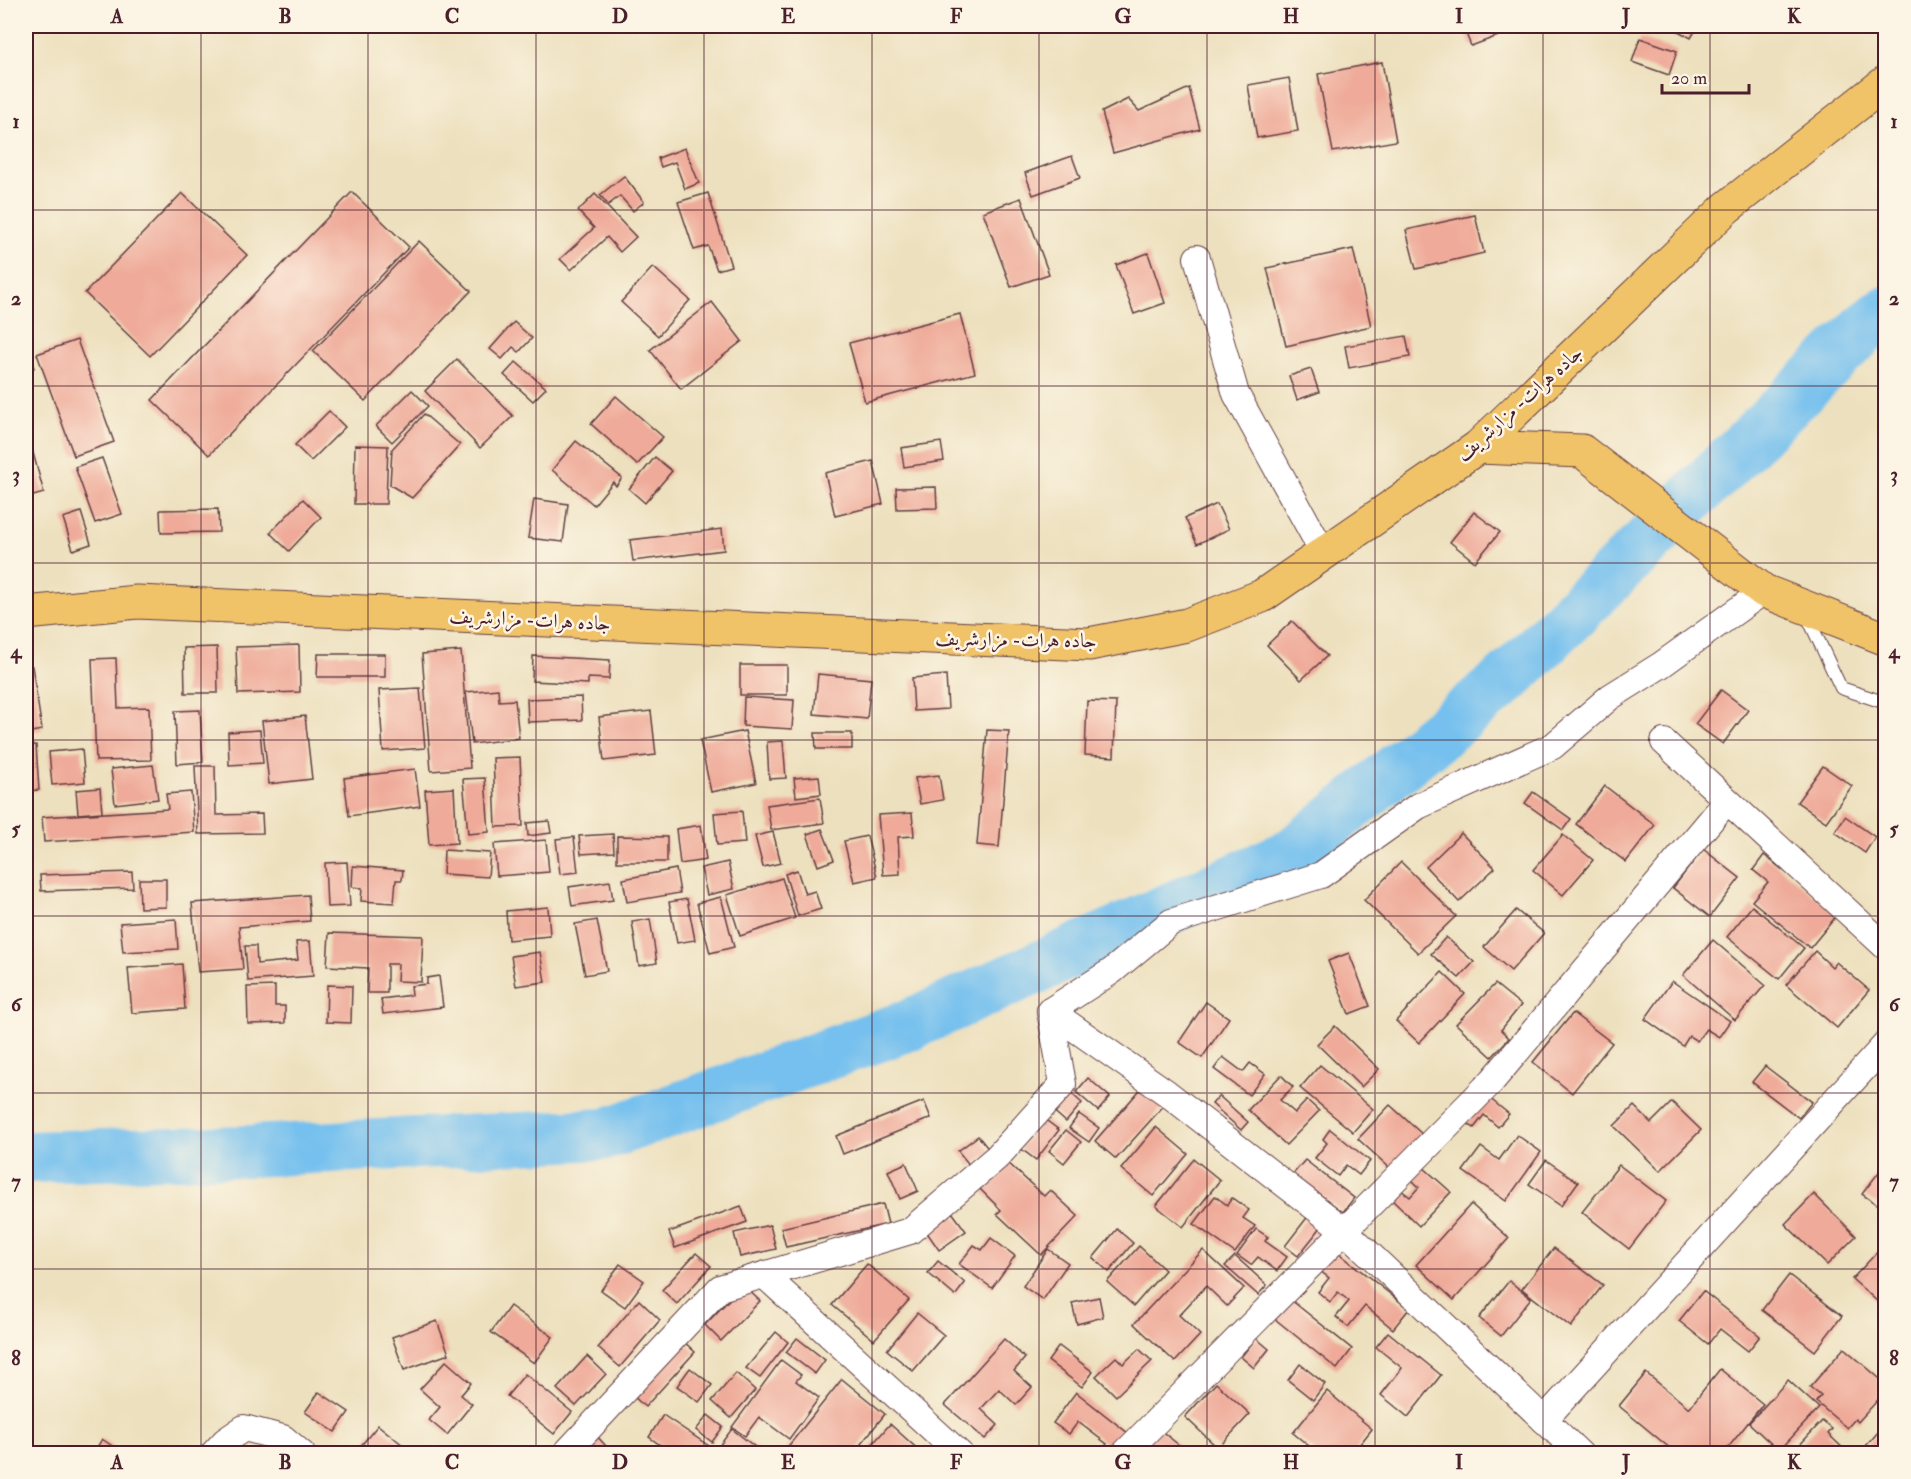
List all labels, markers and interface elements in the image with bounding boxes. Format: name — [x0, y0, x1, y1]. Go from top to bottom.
text: A — [110, 4, 124, 29]
text: B — [278, 4, 292, 29]
text: C — [445, 4, 459, 29]
text: D — [612, 4, 628, 29]
text: E — [781, 4, 796, 29]
text: F — [950, 4, 963, 29]
text: G — [1115, 4, 1132, 29]
text: H — [1283, 4, 1299, 29]
text: I — [1455, 4, 1463, 29]
text: J — [1621, 4, 1630, 29]
text: K — [1787, 4, 1802, 29]
scale bar — [1662, 57, 1749, 95]
text: 20 m — [1671, 67, 1707, 90]
text: 1 — [12, 109, 20, 134]
text: 1 — [1890, 109, 1898, 134]
text: 2 — [11, 286, 21, 311]
text: 2 — [1889, 286, 1899, 311]
street label: جاده هرات- مزارشریف — [1451, 340, 1588, 468]
text: 3 — [12, 462, 20, 487]
text: 3 — [1890, 462, 1898, 487]
street label: جاده هرات- مزارشریف — [449, 603, 611, 637]
street label: جاده هرات- مزارشریف — [935, 626, 1097, 654]
text: 4 — [10, 639, 23, 664]
text: 4 — [1888, 639, 1901, 664]
text: 5 — [12, 816, 22, 841]
text: 5 — [1890, 816, 1900, 841]
text: 6 — [11, 992, 23, 1017]
text: 6 — [1889, 992, 1901, 1017]
text: 7 — [11, 1169, 21, 1194]
text: 7 — [1889, 1169, 1899, 1194]
text: 8 — [11, 1346, 21, 1371]
text: 8 — [1889, 1346, 1899, 1371]
text: A — [110, 1450, 124, 1475]
text: B — [278, 1450, 292, 1475]
text: C — [445, 1450, 459, 1475]
text: D — [612, 1450, 628, 1475]
text: E — [781, 1450, 796, 1475]
text: F — [950, 1450, 963, 1475]
text: G — [1115, 1450, 1132, 1475]
text: H — [1283, 1450, 1299, 1475]
text: I — [1455, 1450, 1463, 1475]
text: J — [1621, 1450, 1630, 1475]
text: K — [1787, 1450, 1802, 1475]

